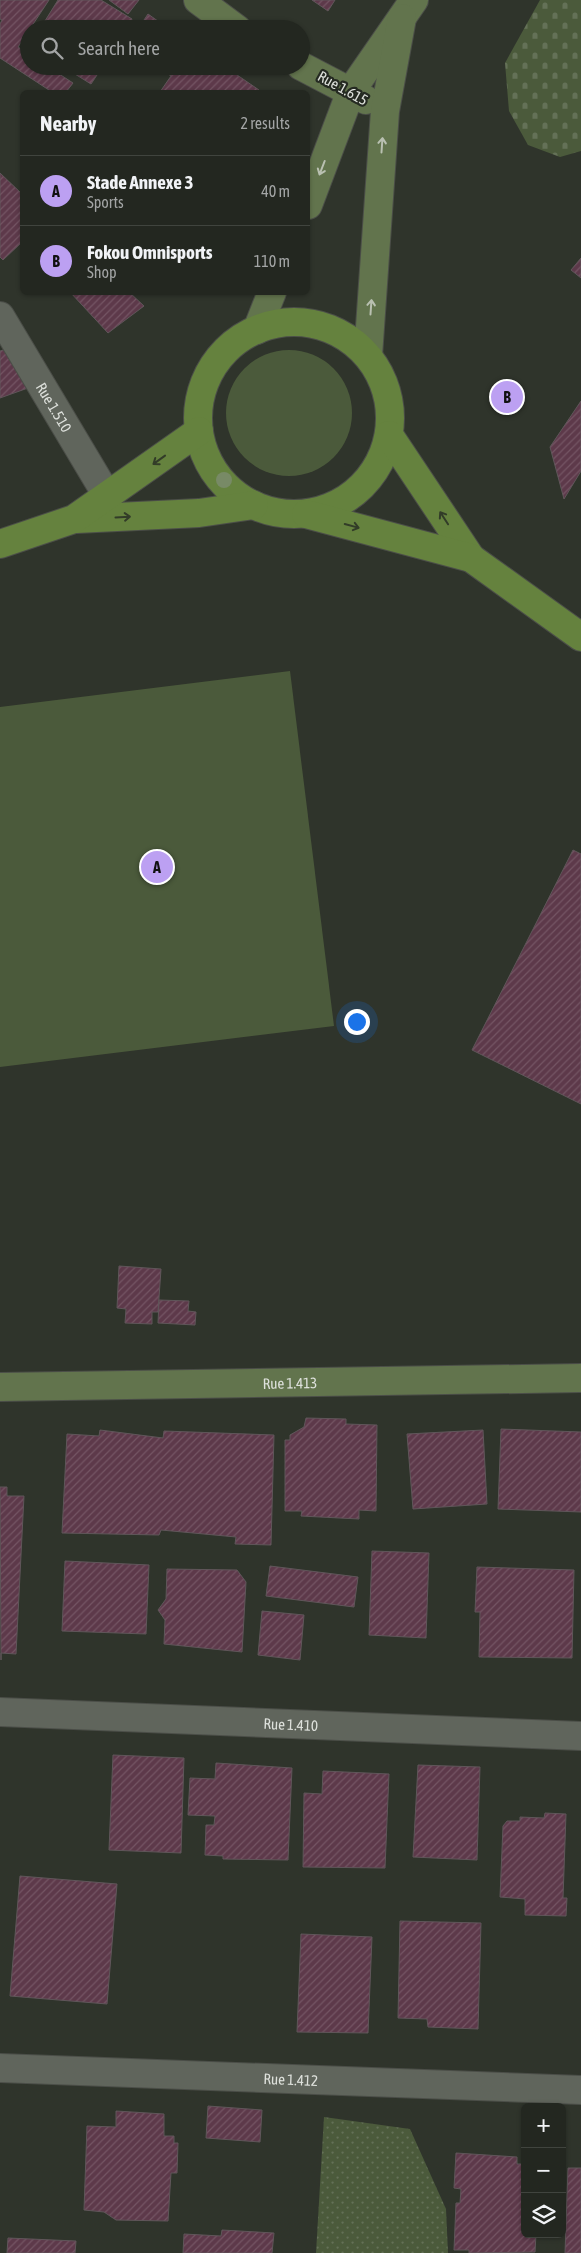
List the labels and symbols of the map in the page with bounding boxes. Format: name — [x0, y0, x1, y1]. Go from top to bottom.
street label: Rue 1.615 — [315, 67, 371, 109]
one-way arrow — [378, 137, 387, 153]
one-way arrow — [317, 160, 326, 175]
one-way arrow — [367, 299, 376, 315]
pin: B — [491, 378, 523, 416]
street label: Rue 1.510 — [33, 379, 76, 435]
one-way arrow — [152, 455, 166, 465]
one-way arrow — [439, 511, 449, 525]
one-way arrow — [115, 512, 131, 521]
one-way arrow — [343, 522, 359, 532]
pin: A — [141, 848, 173, 886]
your location — [344, 1009, 370, 1035]
street label: Rue 1.413 — [263, 1374, 317, 1391]
street label: Rue 1.410 — [263, 1714, 318, 1734]
street label: Rue 1.412 — [263, 2069, 318, 2089]

